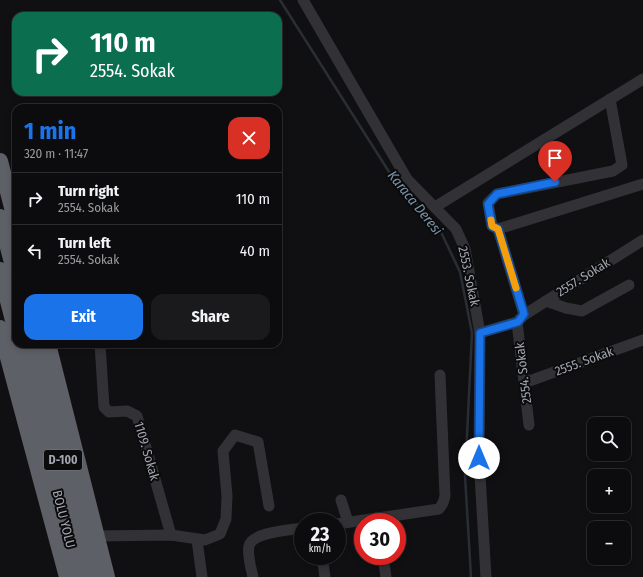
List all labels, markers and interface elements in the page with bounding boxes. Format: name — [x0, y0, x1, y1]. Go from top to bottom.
text: 110 m — [90, 26, 156, 59]
icon: right — [24, 28, 76, 80]
text: 2554. Sokak — [90, 60, 175, 82]
text: 1 min — [24, 117, 76, 145]
button: close — [228, 117, 270, 159]
pin — [538, 141, 572, 182]
text: 320 m · 11:47 — [24, 146, 88, 161]
icon: arrive — [544, 147, 566, 169]
water label: Karaca Deresi — [384, 167, 446, 239]
text: Turn right — [58, 182, 119, 200]
icon: right — [24, 188, 46, 210]
text: 110 m — [236, 190, 270, 208]
text: 2554. Sokak — [58, 200, 119, 215]
text: Turn left — [58, 234, 111, 252]
icon: left — [24, 240, 46, 262]
text: 40 m — [240, 242, 270, 260]
street label: 2553. Sokak — [455, 245, 483, 308]
text: 2554. Sokak — [58, 252, 119, 267]
street label: 2557. Sokak — [554, 254, 613, 299]
button: Exit — [24, 294, 143, 340]
button: Share — [151, 294, 270, 340]
street label: 2554. Sokak — [512, 341, 534, 404]
street label: 2555. Sokak — [553, 343, 616, 378]
map controls — [587, 417, 631, 565]
button: search — [587, 417, 631, 461]
street label: 1109. Sokak — [131, 420, 163, 483]
position arrow — [458, 437, 500, 479]
road number: D-100 — [44, 450, 82, 470]
button: + — [587, 469, 631, 513]
street label: BOLU YOLU — [50, 489, 78, 549]
speed limit sign: 30 — [354, 513, 406, 565]
button: − — [587, 521, 631, 565]
text: 23 — [311, 522, 329, 546]
text: km/h — [309, 543, 331, 555]

